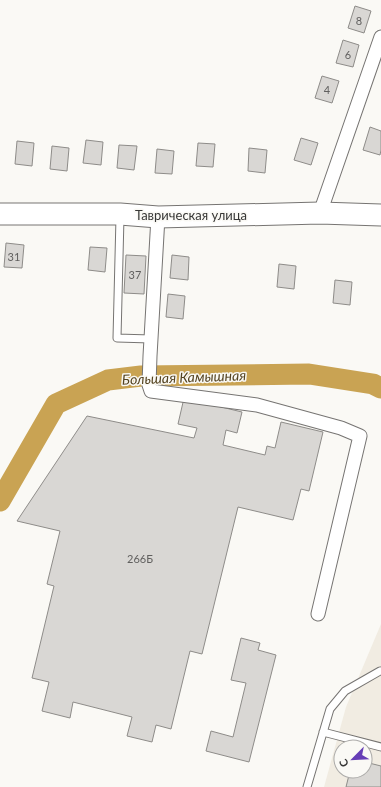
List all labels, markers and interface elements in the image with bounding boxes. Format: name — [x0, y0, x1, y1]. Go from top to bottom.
house number: 8 — [356, 14, 362, 27]
house number: 6 — [345, 48, 351, 61]
house number: 4 — [324, 83, 331, 96]
street label: Таврическая улица — [135, 207, 247, 223]
house number: 31 — [8, 250, 20, 263]
house number: 37 — [129, 268, 141, 281]
water label: Большая Камышная — [122, 366, 246, 388]
house number: 266Б — [127, 552, 153, 565]
north arrow — [333, 739, 373, 779]
text: С — [336, 757, 351, 769]

